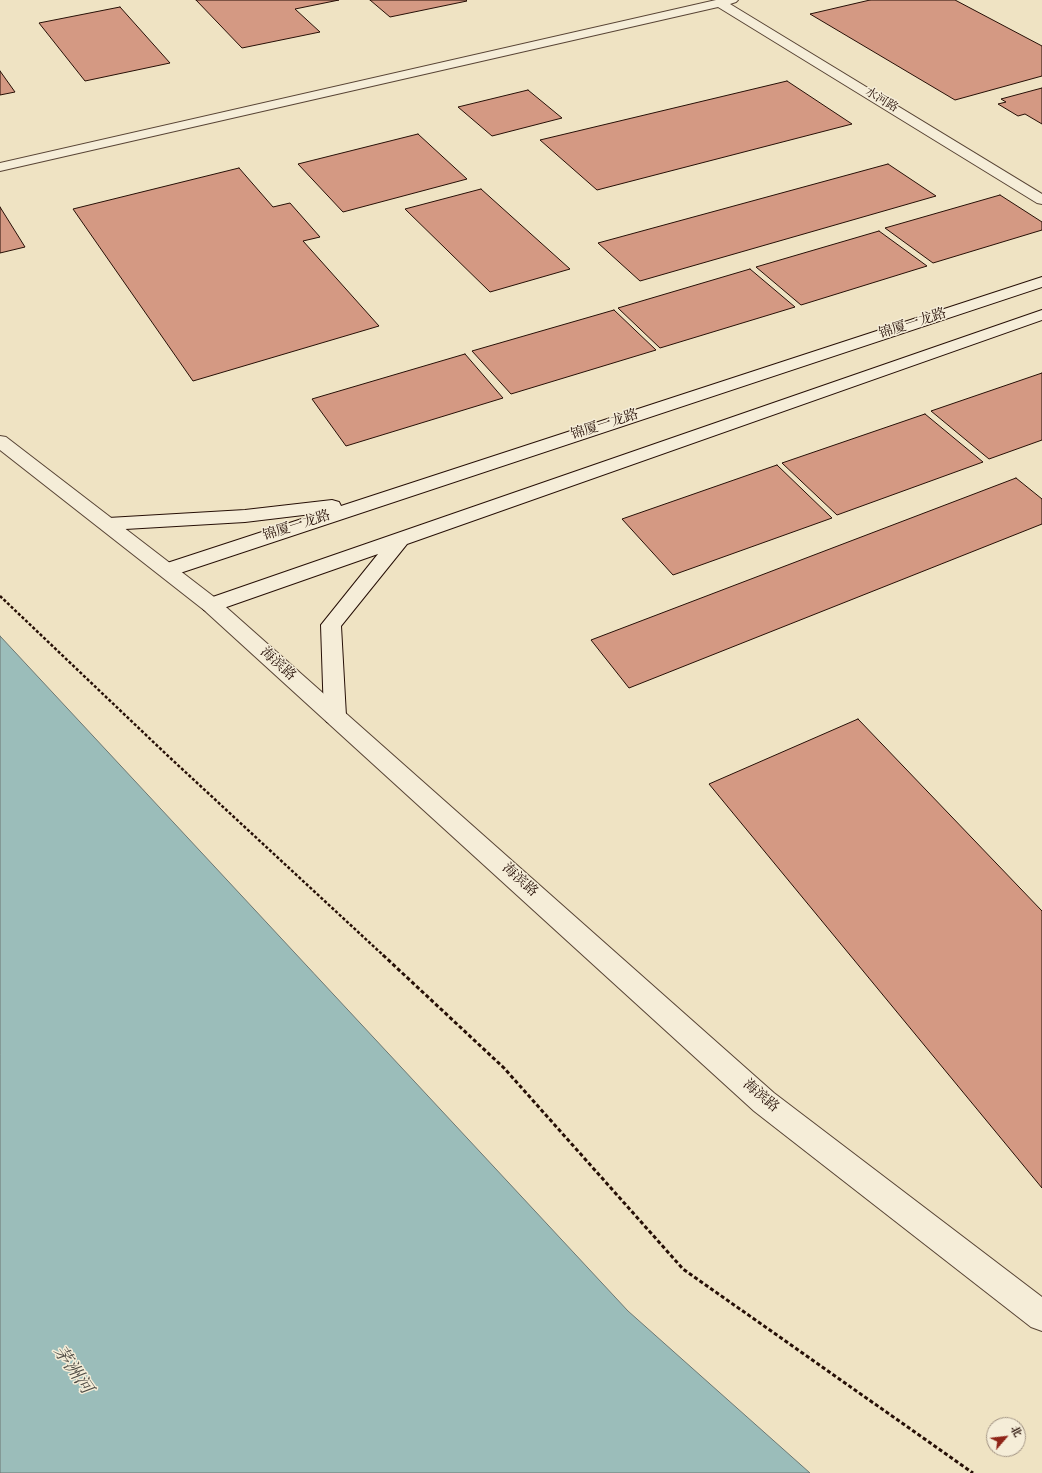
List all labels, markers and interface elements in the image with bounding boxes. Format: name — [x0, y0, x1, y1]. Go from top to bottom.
street label: 水河路 — [862, 86, 900, 116]
street label: 锦厦一龙路 — [877, 306, 949, 344]
street label: 锦厦一龙路 — [569, 407, 641, 445]
street label: 锦厦一龙路 — [261, 508, 333, 546]
street label: 海滨路 — [256, 645, 298, 685]
street label: 海滨路 — [498, 861, 540, 901]
street label: 海滨路 — [739, 1077, 781, 1117]
water label: 茅洲河 — [47, 1343, 95, 1399]
north arrow — [986, 1417, 1026, 1457]
text: 北 — [1006, 1423, 1025, 1440]

